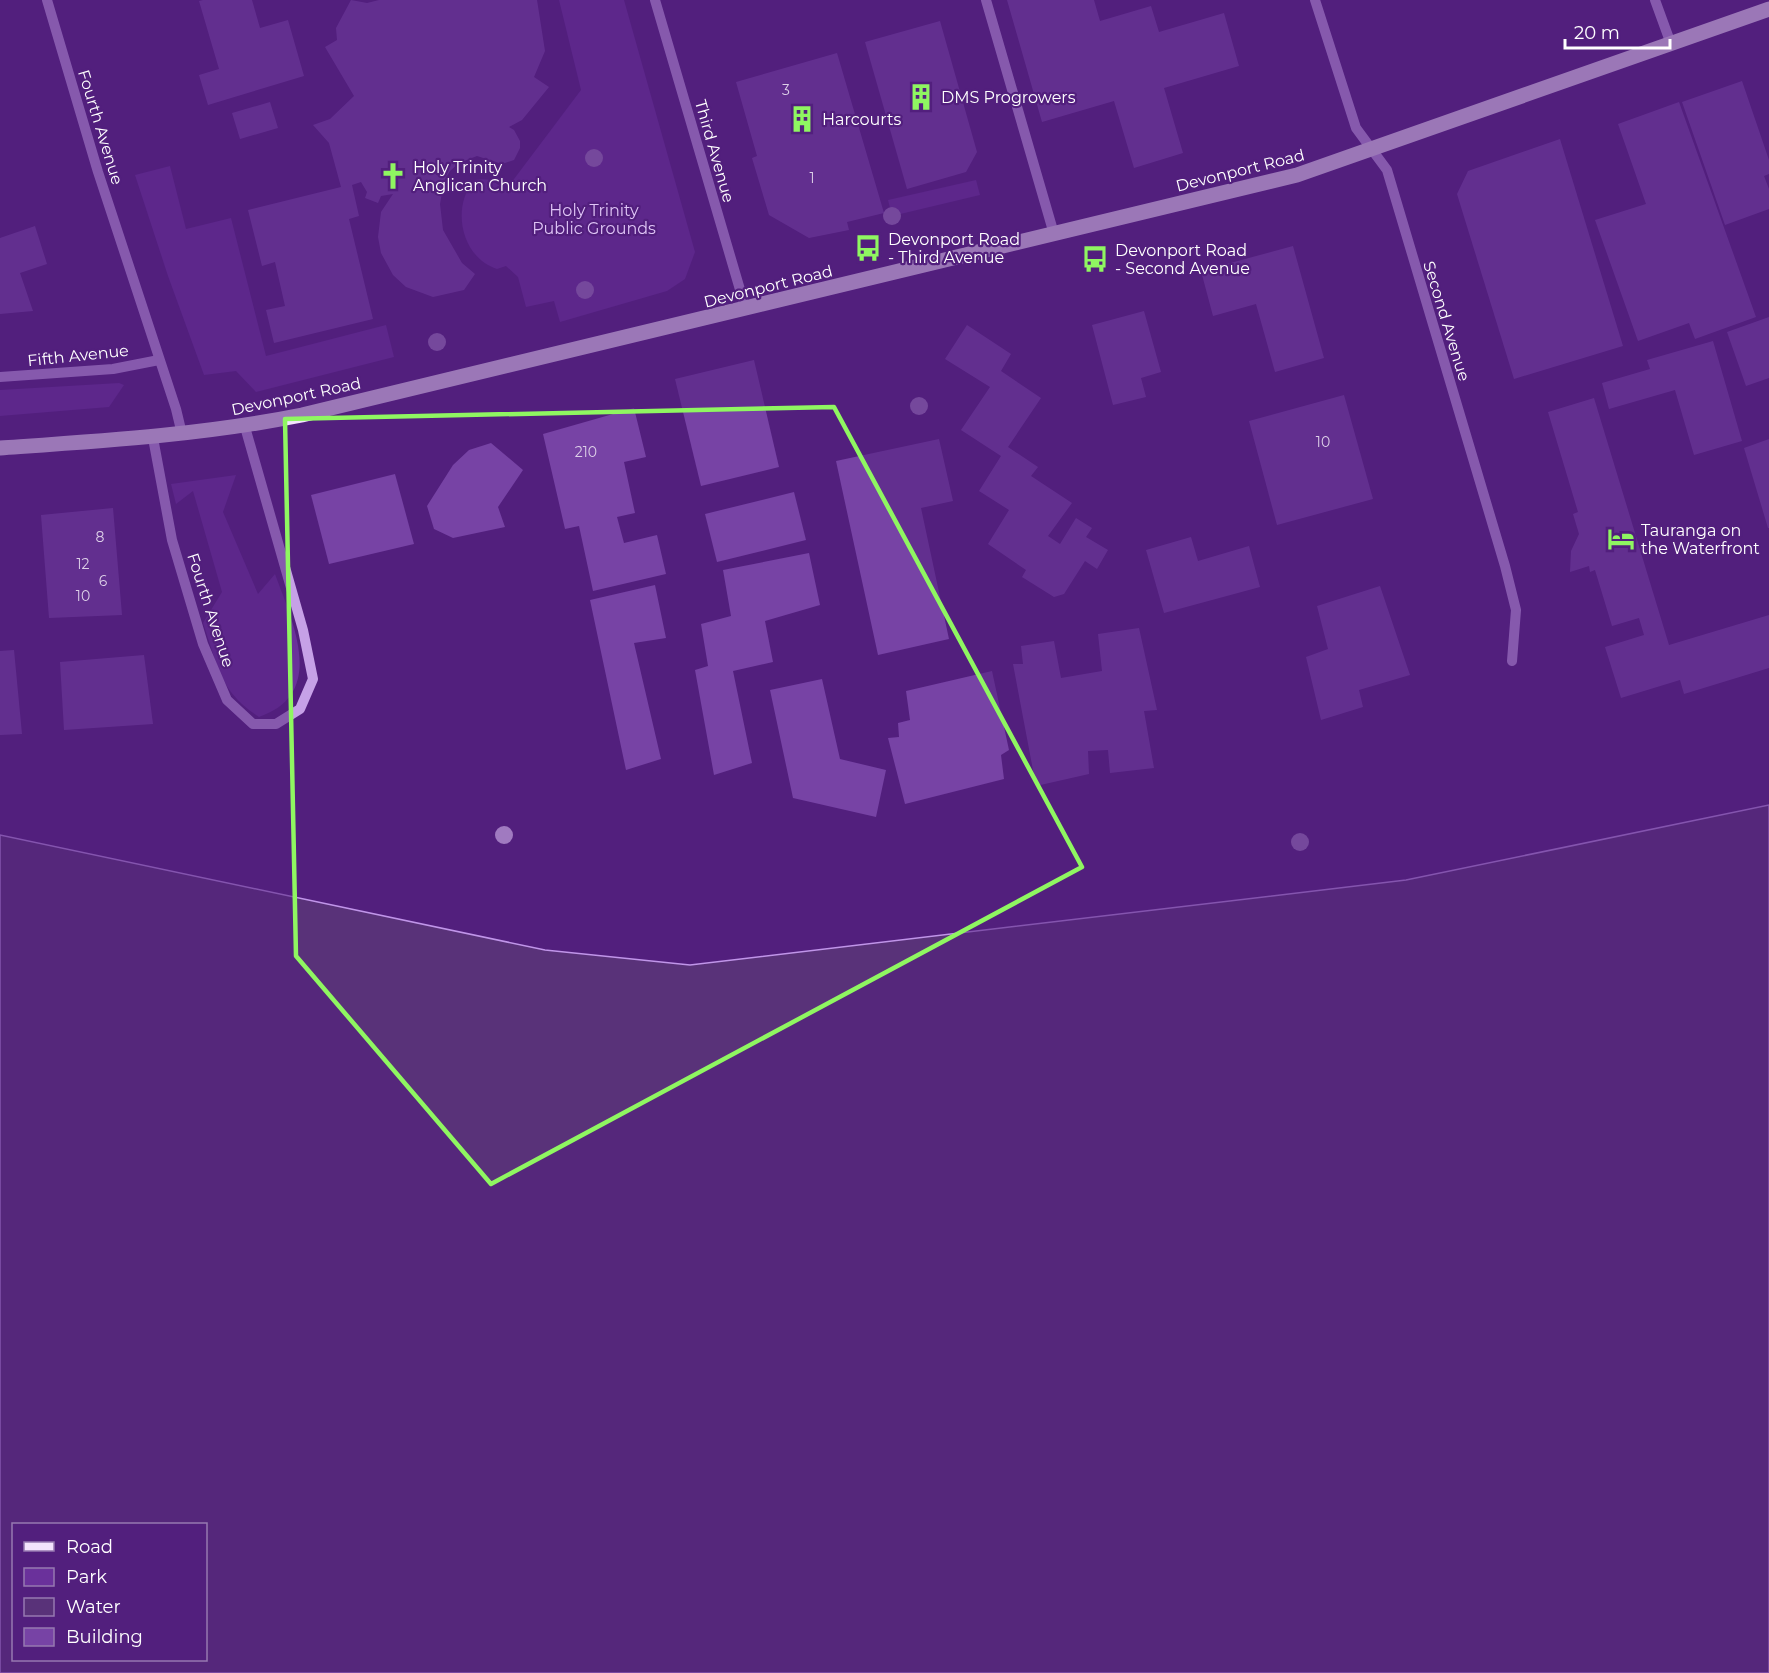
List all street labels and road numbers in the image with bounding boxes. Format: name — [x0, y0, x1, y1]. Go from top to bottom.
street label: Fourth Avenue — [74, 67, 127, 187]
street label: Third Avenue — [691, 98, 738, 205]
street label: Devonport Road — [1174, 145, 1306, 196]
street label: Second Avenue — [1419, 259, 1474, 384]
street label: Devonport Road — [702, 261, 834, 312]
street label: Fifth Avenue — [26, 341, 130, 370]
street label: Devonport Road — [230, 373, 363, 420]
street label: Fourth Avenue — [183, 551, 238, 670]

